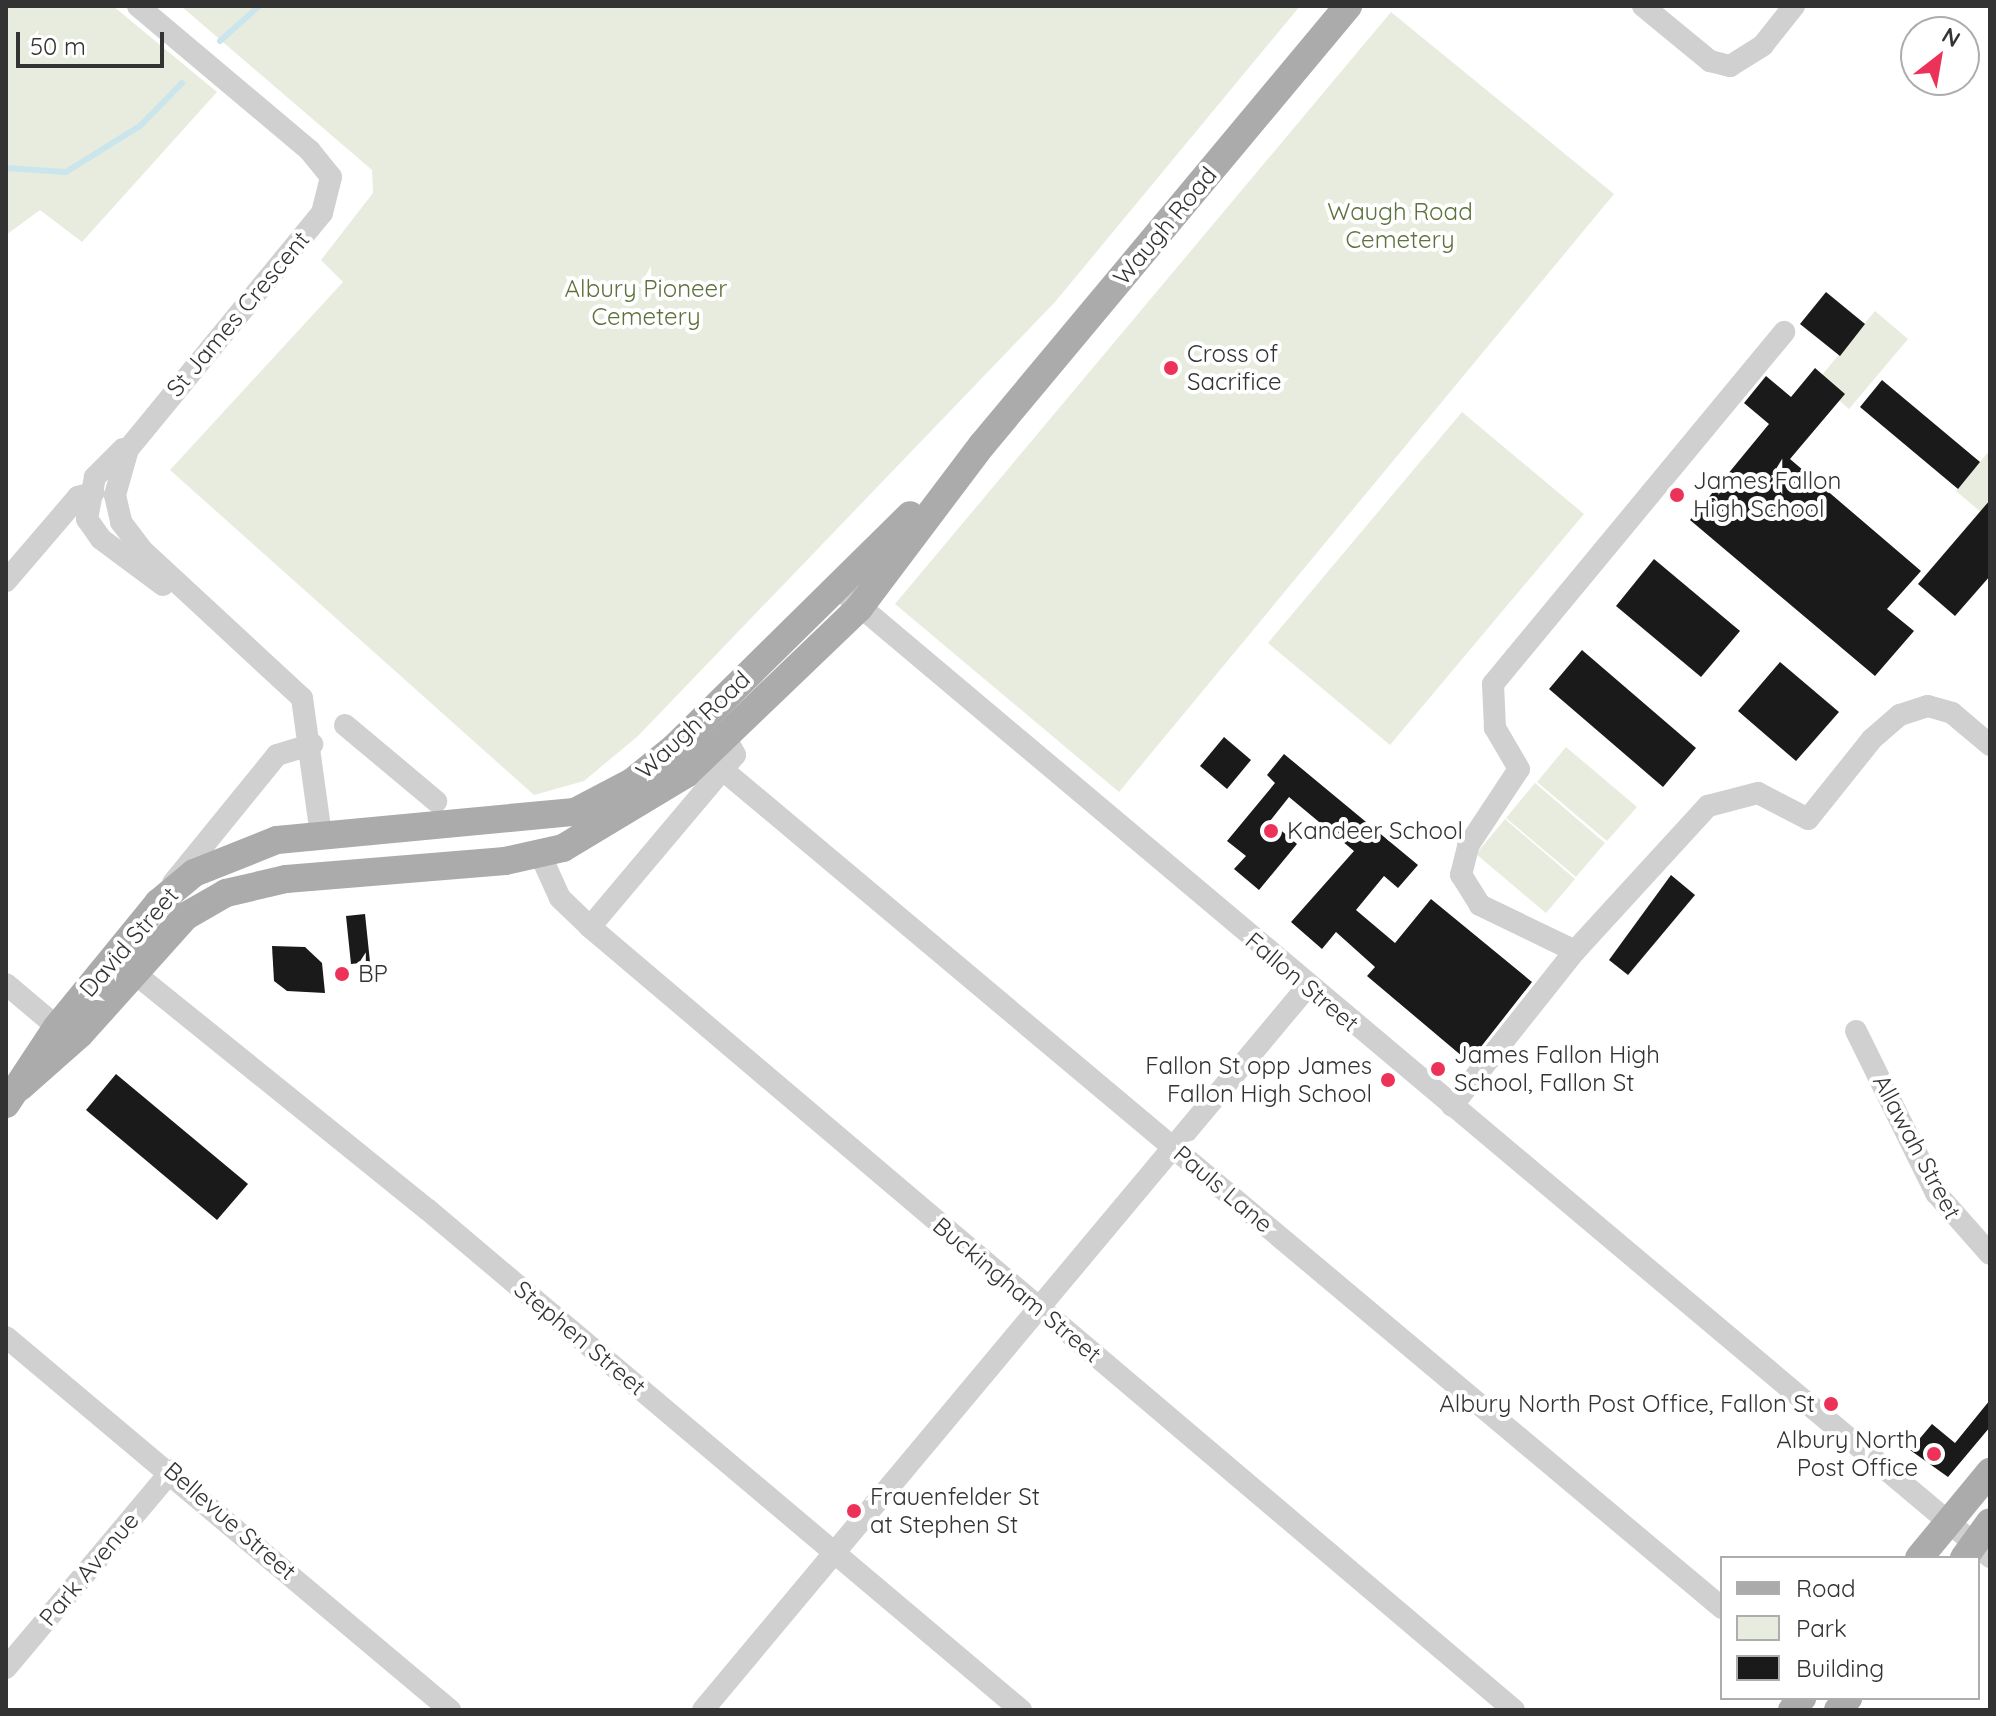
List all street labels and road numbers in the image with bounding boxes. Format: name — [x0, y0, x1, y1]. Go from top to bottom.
street label: Waugh Road — [1107, 161, 1223, 291]
street label: St James Crescent — [160, 225, 316, 403]
street label: Waugh Road — [630, 665, 756, 785]
street label: David Street — [74, 881, 184, 1003]
street label: Fallon Street — [1240, 926, 1364, 1038]
street label: Allawah Street — [1867, 1070, 1967, 1224]
street label: Pauls Lane — [1168, 1139, 1278, 1239]
street label: Buckingham Street — [927, 1211, 1107, 1369]
street label: Stephen Street — [508, 1275, 652, 1401]
street label: Bellevue Street — [158, 1456, 302, 1586]
street label: Park Avenue — [33, 1506, 145, 1632]

